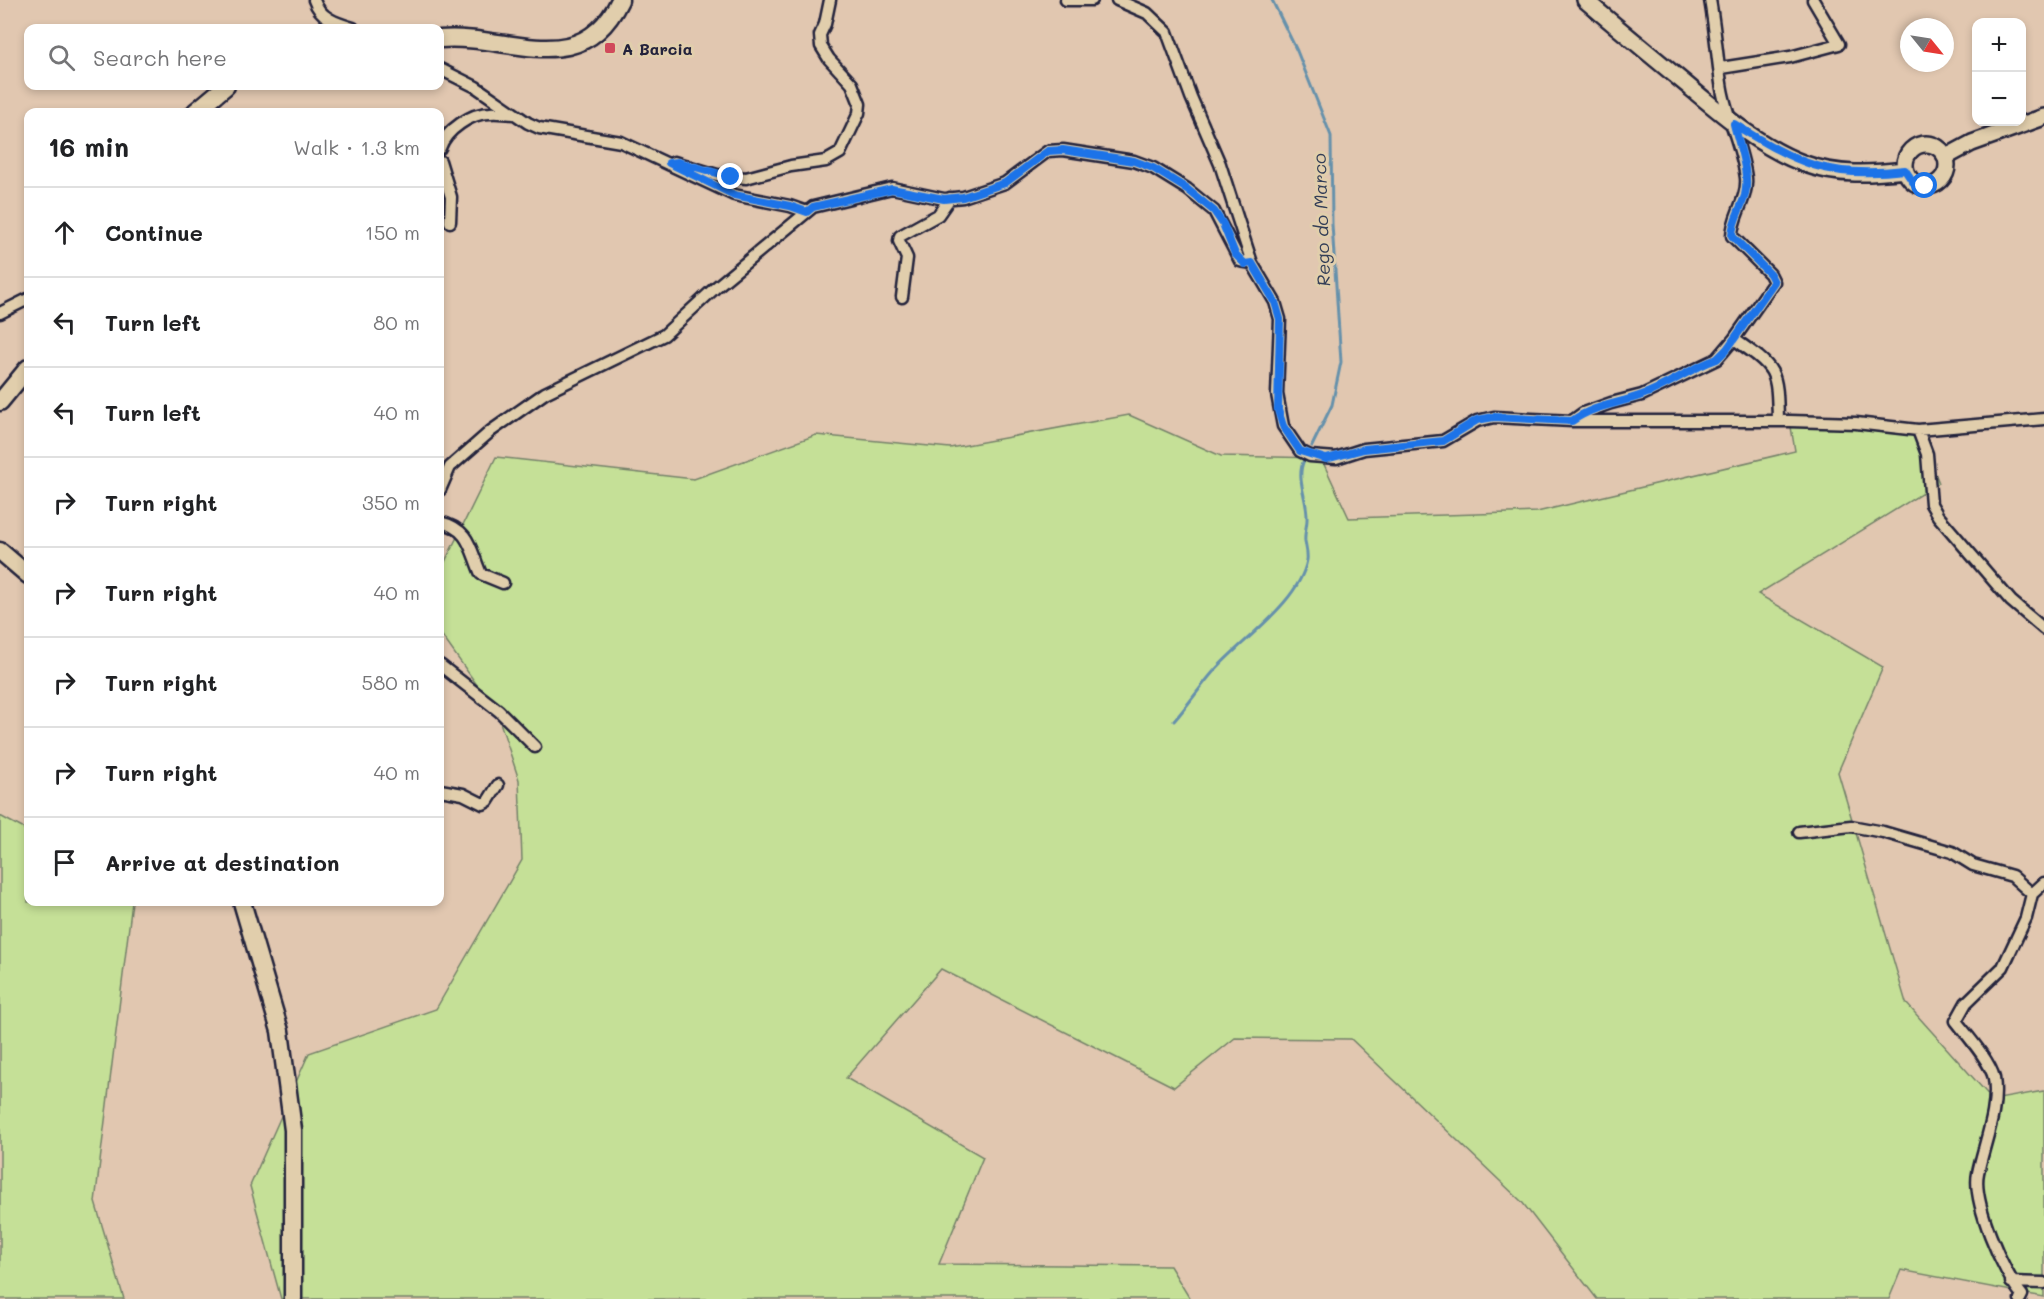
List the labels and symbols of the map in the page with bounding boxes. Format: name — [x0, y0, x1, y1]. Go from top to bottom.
north arrow — [1900, 18, 1954, 72]
place label: A Barcia — [622, 38, 693, 59]
marker: A Barcia — [603, 41, 617, 55]
water label: Rego do Marco — [1307, 153, 1335, 287]
route end — [717, 163, 743, 189]
route start — [1911, 172, 1937, 198]

